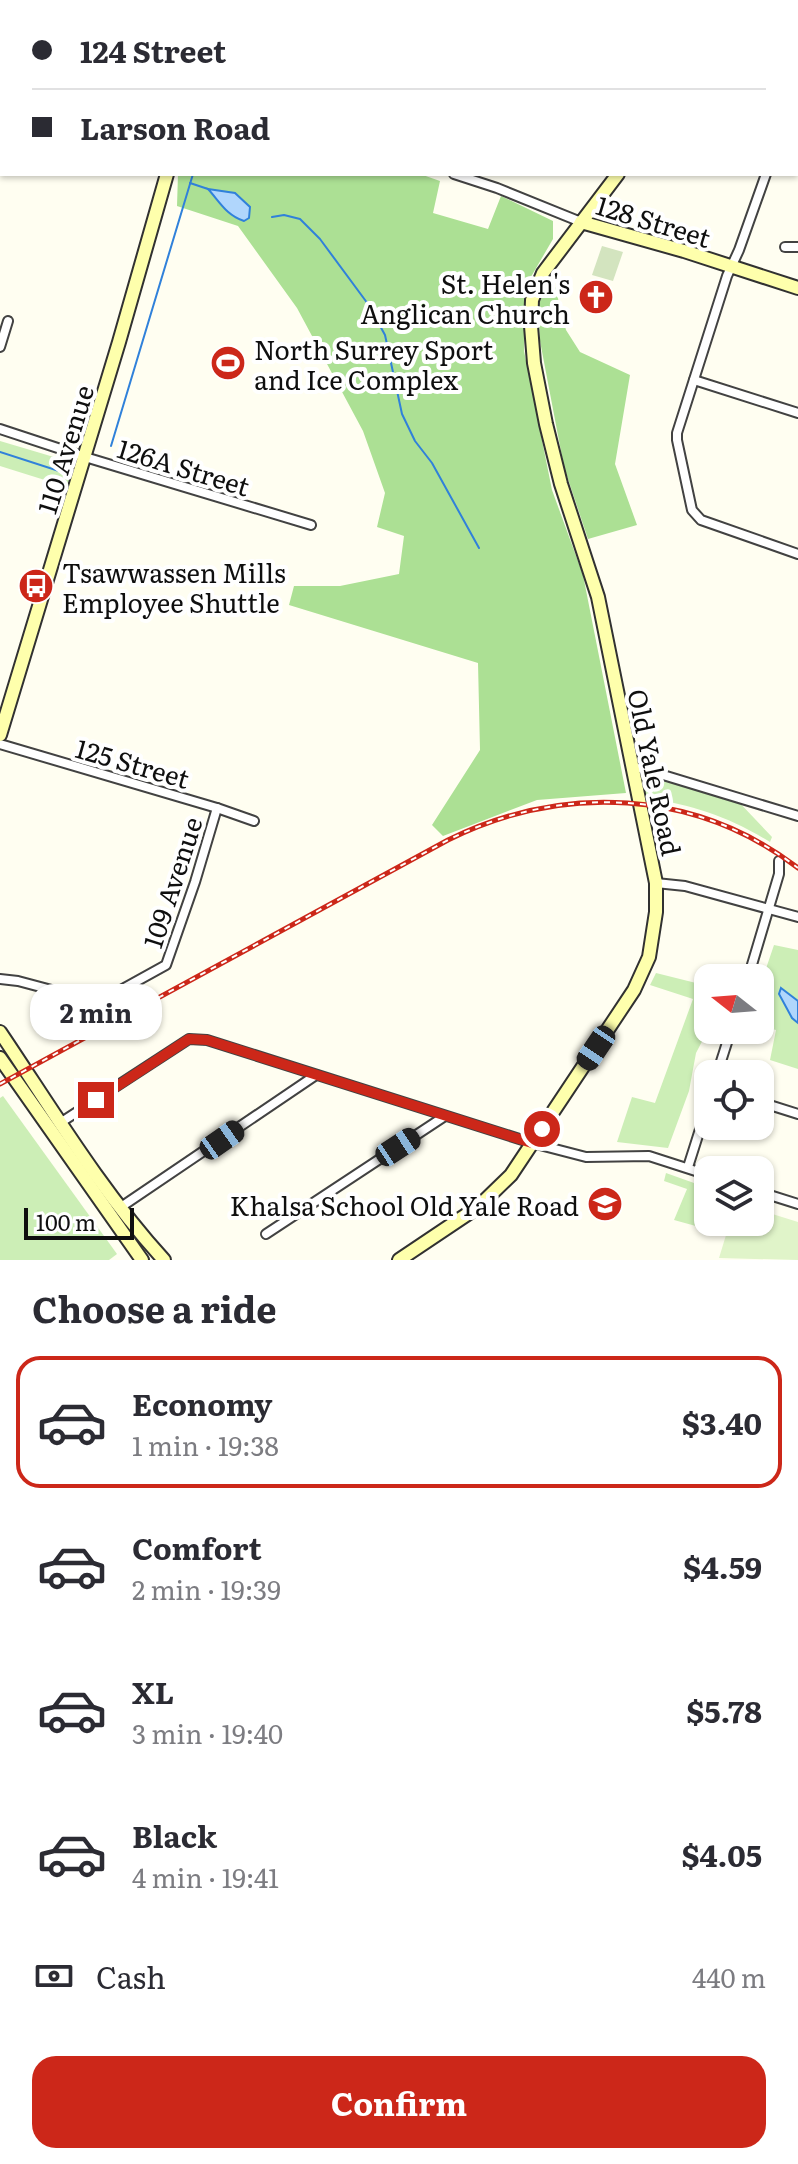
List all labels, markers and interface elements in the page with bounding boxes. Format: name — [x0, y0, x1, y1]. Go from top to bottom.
text: 124 Street — [80, 28, 226, 72]
text: Larson Road — [80, 105, 270, 149]
street label: 128 Street — [592, 184, 716, 256]
place label: St. Helen's Anglican Church — [360, 263, 570, 332]
church icon: St. Helen's Anglican Church — [577, 278, 615, 316]
place label: North Surrey Sport and Ice Complex — [254, 329, 494, 398]
sports icon: North Surrey Sport and Ice Complex — [209, 344, 247, 382]
street label: 110 Avenue — [26, 380, 102, 518]
street label: 126A Street — [113, 427, 255, 505]
place label: Tsawwassen Mills Employee Shuttle — [62, 552, 286, 621]
bus stop icon: Tsawwassen Mills Employee Shuttle — [17, 567, 55, 605]
street label: Old Yale Road — [619, 685, 693, 859]
street label: 125 Street — [72, 727, 195, 797]
street label: 109 Avenue — [131, 811, 211, 953]
north arrow — [694, 964, 774, 1044]
map controls — [694, 964, 774, 1236]
callout: 2 min — [30, 984, 162, 1040]
text: 2 min — [60, 992, 132, 1031]
car — [573, 1021, 619, 1075]
button: locate — [694, 1060, 774, 1140]
route end — [78, 1082, 114, 1118]
route start — [524, 1111, 560, 1147]
car — [195, 1116, 249, 1164]
car — [371, 1124, 425, 1170]
button: layers — [694, 1156, 774, 1236]
place label: Khalsa School Old Yale Road — [230, 1185, 579, 1224]
school or university icon: Khalsa School Old Yale Road — [586, 1185, 624, 1223]
scale bar — [24, 1204, 134, 1240]
text: 100 m — [36, 1205, 96, 1238]
text: Choose a ride — [32, 1281, 277, 1334]
text: Economy — [132, 1381, 272, 1425]
icon: car — [36, 1386, 108, 1458]
text: $3.40 — [682, 1400, 762, 1444]
text: 1 min · 19:38 — [132, 1425, 279, 1464]
text: Comfort — [132, 1525, 262, 1569]
icon: car — [36, 1530, 108, 1602]
text: $4.59 — [683, 1544, 762, 1588]
text: 2 min · 19:39 — [132, 1569, 281, 1608]
text: XL — [132, 1669, 174, 1713]
icon: car — [36, 1674, 108, 1746]
text: $5.78 — [686, 1688, 762, 1732]
text: 3 min · 19:40 — [132, 1713, 283, 1752]
text: Black — [132, 1813, 217, 1857]
icon: car — [36, 1818, 108, 1890]
text: $4.05 — [682, 1832, 762, 1876]
text: 4 min · 19:41 — [132, 1857, 279, 1896]
icon: cash — [32, 1954, 76, 1998]
text: Cash — [96, 1954, 166, 1998]
text: 440 m — [692, 1957, 766, 1996]
button: Confirm — [32, 2056, 766, 2148]

